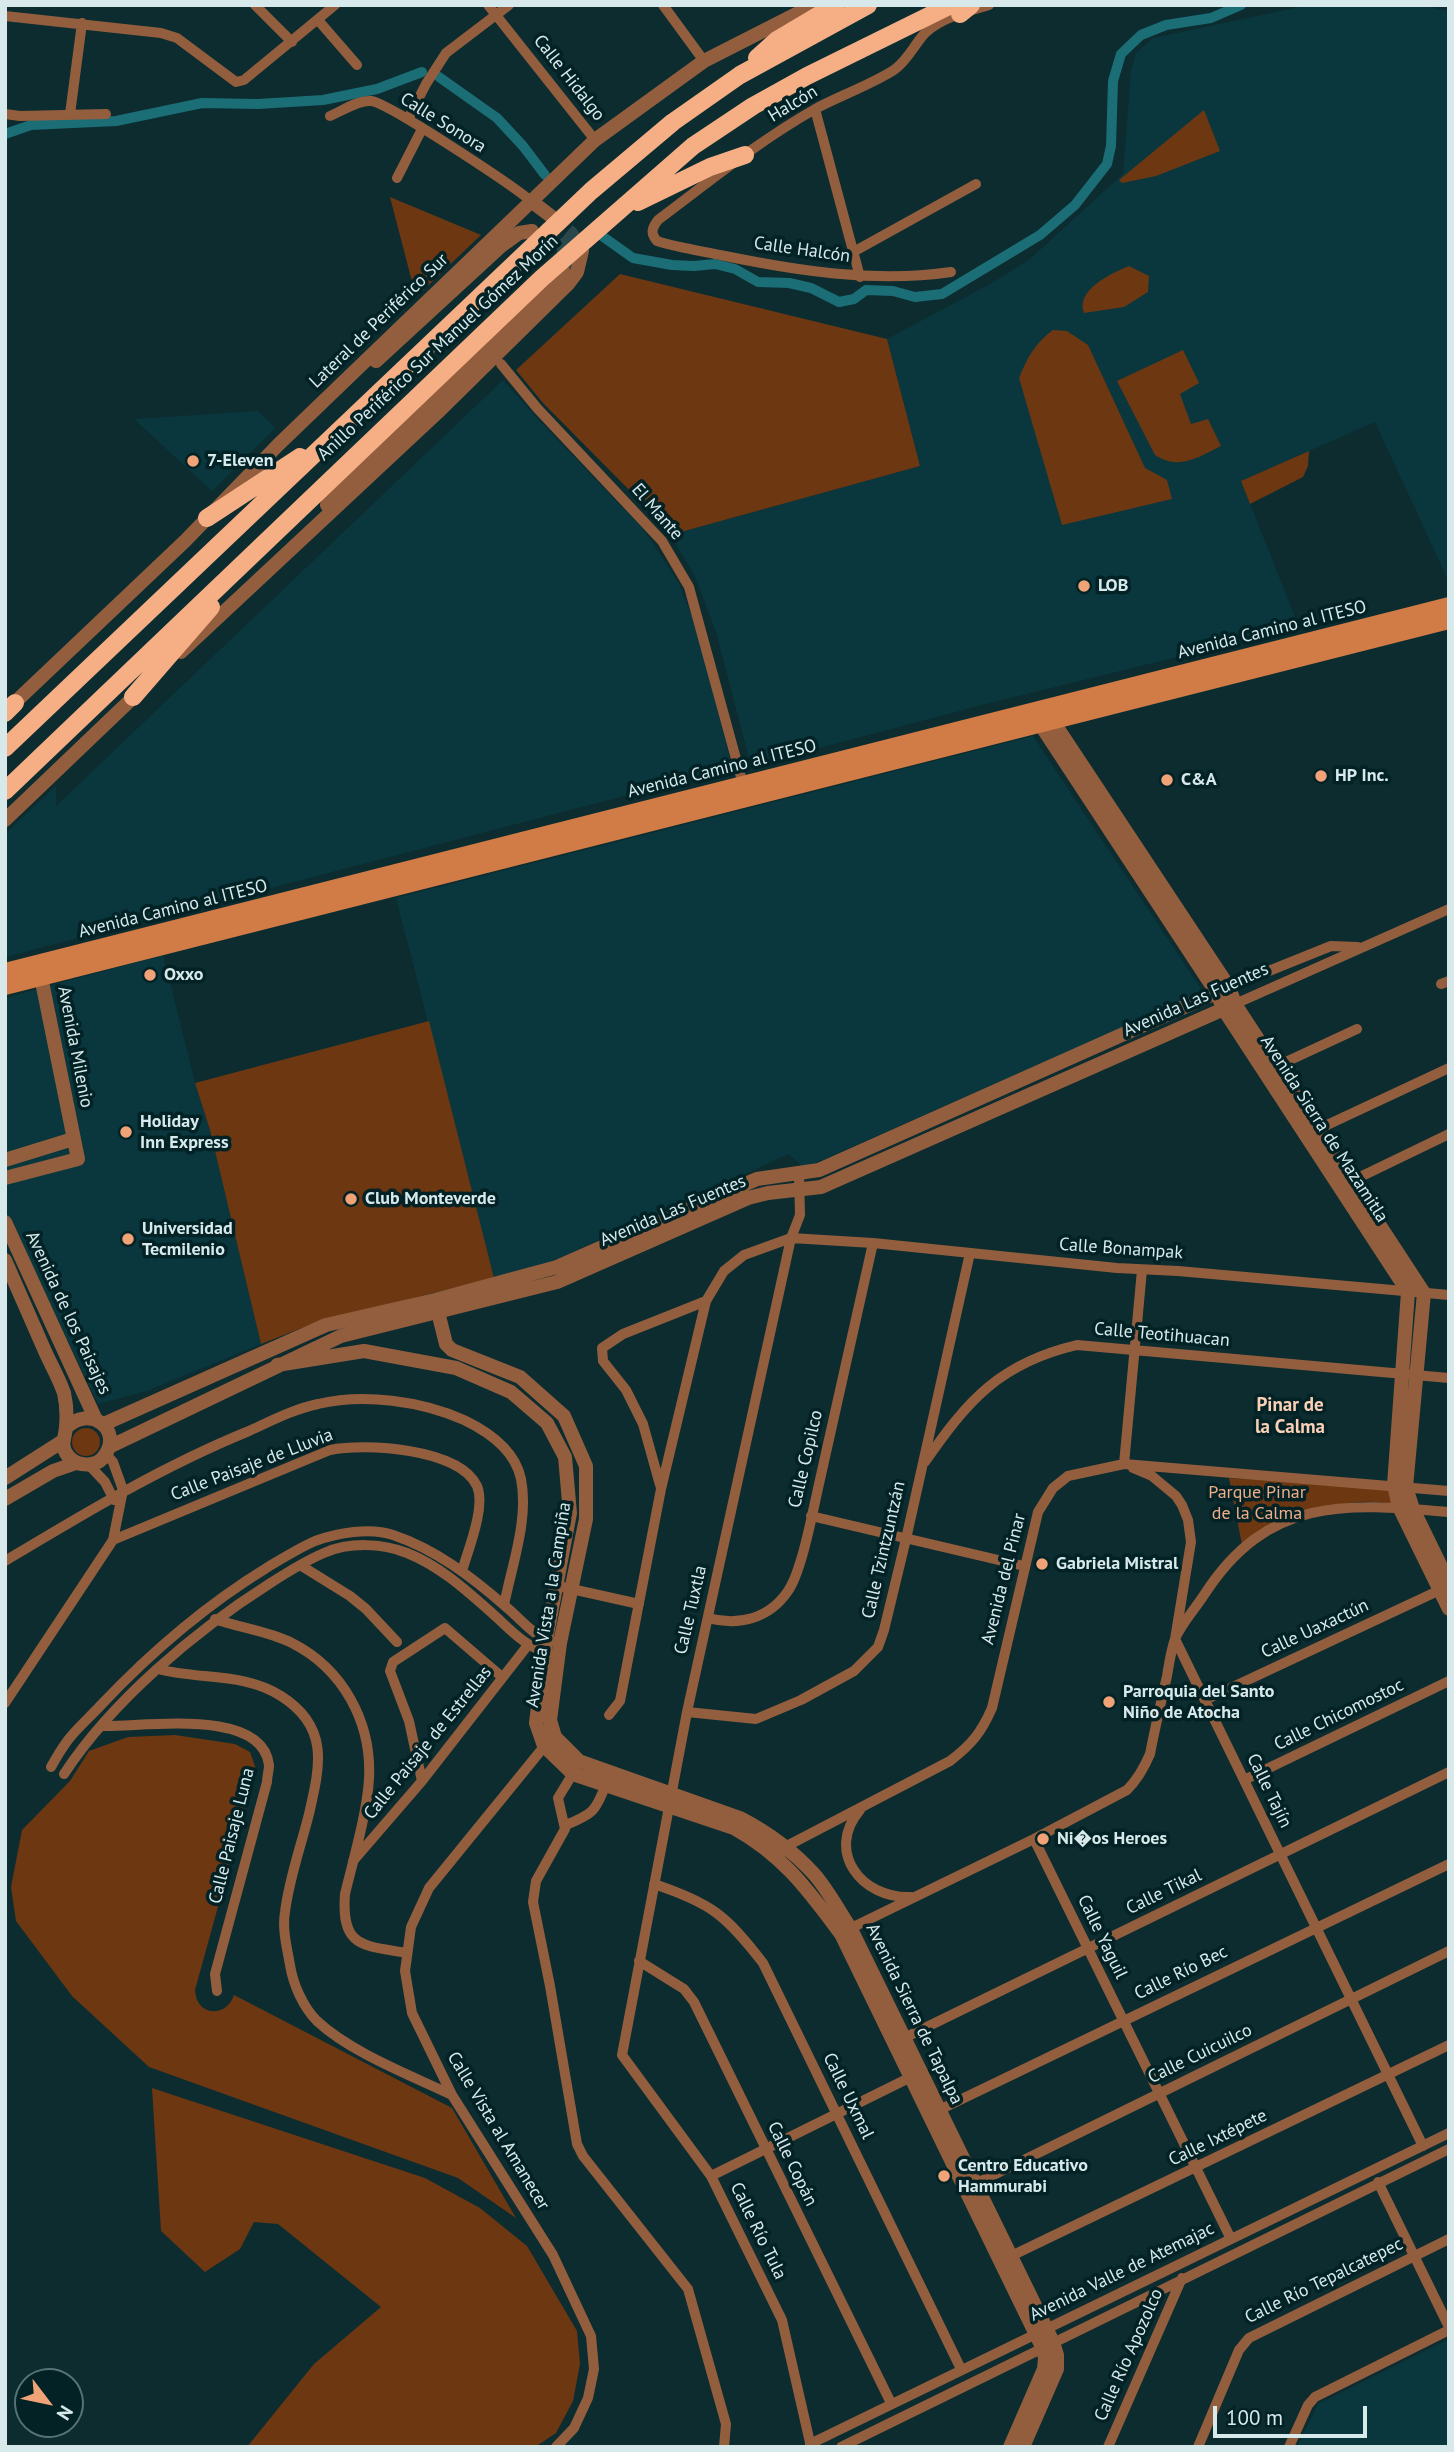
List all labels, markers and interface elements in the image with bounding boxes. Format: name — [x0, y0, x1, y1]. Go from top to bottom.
street label: Calle Hidalgo — [529, 31, 609, 125]
street label: Halcón — [765, 81, 821, 127]
street label: Calle Sonora — [396, 88, 490, 158]
street label: Anillo Periférico Sur Manuel Gómez Morín — [313, 231, 563, 465]
street label: Calle Halcón — [753, 233, 851, 267]
street label: Lateral de Periférico Sur — [305, 249, 453, 393]
place label: 7-Eleven — [207, 450, 274, 472]
marker: 7-Eleven — [185, 453, 201, 469]
street label: El Mante — [627, 479, 687, 545]
place label: LOB — [1098, 575, 1128, 597]
marker: LOB — [1076, 578, 1092, 594]
street label: Avenida Camino al ITESO — [1175, 596, 1369, 664]
street label: Avenida Camino al ITESO — [625, 735, 819, 803]
place label: HP Inc. — [1335, 765, 1389, 787]
marker: HP Inc. — [1313, 768, 1329, 784]
place label: C&A — [1181, 769, 1217, 791]
marker: C&A — [1159, 772, 1175, 788]
street label: Avenida Camino al ITESO — [76, 875, 270, 943]
street label: Avenida Las Fuentes — [1120, 958, 1272, 1042]
place label: Oxxo — [164, 964, 204, 986]
marker: Oxxo — [142, 967, 158, 983]
street label: Avenida Milenio — [53, 984, 97, 1110]
street label: Avenida Sierra de Mazamitla — [1255, 1031, 1393, 1227]
place label: Holiday Inn Express — [140, 1111, 229, 1154]
marker: Holiday Inn Express — [118, 1124, 134, 1140]
street label: Avenida Las Fuentes — [597, 1170, 749, 1252]
place label: Club Monteverde — [365, 1188, 496, 1210]
marker: Club Monteverde — [343, 1191, 359, 1207]
place label: Universidad Tecmilenio — [142, 1218, 233, 1260]
street label: Avenida de los Paisajes — [21, 1228, 115, 1398]
marker: Universidad Tecmilenio — [120, 1231, 136, 1247]
street label: Calle Bonampak — [1058, 1234, 1184, 1264]
street label: Calle Teotihuacan — [1093, 1318, 1231, 1352]
district label: Pinar de la Calma — [1255, 1395, 1325, 1439]
street label: Calle Copilco — [784, 1408, 828, 1510]
street label: Calle Paisaje de Lluvia — [168, 1424, 336, 1506]
street label: Calle Tzintzuntzán — [858, 1479, 910, 1621]
park label: Parque Pinar de la Calma — [1208, 1482, 1306, 1524]
street label: Avenida Vista a la Campiña — [522, 1501, 576, 1709]
street label: Avenida del Pinar — [977, 1511, 1031, 1647]
place label: Gabriela Mistral — [1056, 1553, 1178, 1575]
marker: Gabriela Mistral — [1034, 1556, 1050, 1572]
street label: Calle Tuxtla — [670, 1563, 712, 1657]
street label: Calle Uaxactún — [1258, 1595, 1372, 1663]
street label: Calle Paisaje de Estrellas — [359, 1662, 497, 1824]
street label: Calle Chicomostoc — [1271, 1674, 1407, 1756]
place label: Parroquia del Santo Niño de Atocha — [1123, 1681, 1274, 1724]
marker: Parroquia del Santo Niño de Atocha — [1101, 1694, 1117, 1710]
street label: Calle Tajín — [1242, 1750, 1296, 1832]
street label: Calle Paisaje Luna — [205, 1766, 259, 1906]
place label: Ni�os Heroes — [1057, 1828, 1167, 1850]
marker: Ni�os Heroes — [1035, 1831, 1051, 1847]
street label: Calle Tikal — [1123, 1865, 1205, 1919]
street label: Calle Yaguil — [1072, 1892, 1132, 1982]
street label: Avenida Sierra de Tapalpa — [861, 1920, 967, 2108]
street label: Calle Río Bec — [1131, 1941, 1231, 2005]
street label: Calle Cuicuilco — [1144, 2020, 1256, 2088]
street label: Calle Vista al Amanecer — [442, 2048, 554, 2214]
street label: Calle Uxmal — [818, 2049, 878, 2143]
street label: Calle Ixtépete — [1165, 2105, 1271, 2171]
street label: Calle Copán — [762, 2118, 822, 2210]
place label: Centro Educativo Hammurabi — [958, 2155, 1088, 2198]
marker: Centro Educativo Hammurabi — [936, 2168, 952, 2184]
street label: Calle Río Tula — [725, 2179, 791, 2283]
street label: Avenida Valle de Atemajac — [1026, 2218, 1218, 2326]
street label: Calle Río Tepalcatepec — [1242, 2233, 1406, 2329]
street label: Calle Río Apozolco — [1090, 2285, 1168, 2425]
north arrow — [14, 2368, 84, 2438]
scale bar — [1216, 2392, 1370, 2436]
text: N — [52, 2401, 79, 2425]
text: 100 m — [1226, 2404, 1283, 2431]

